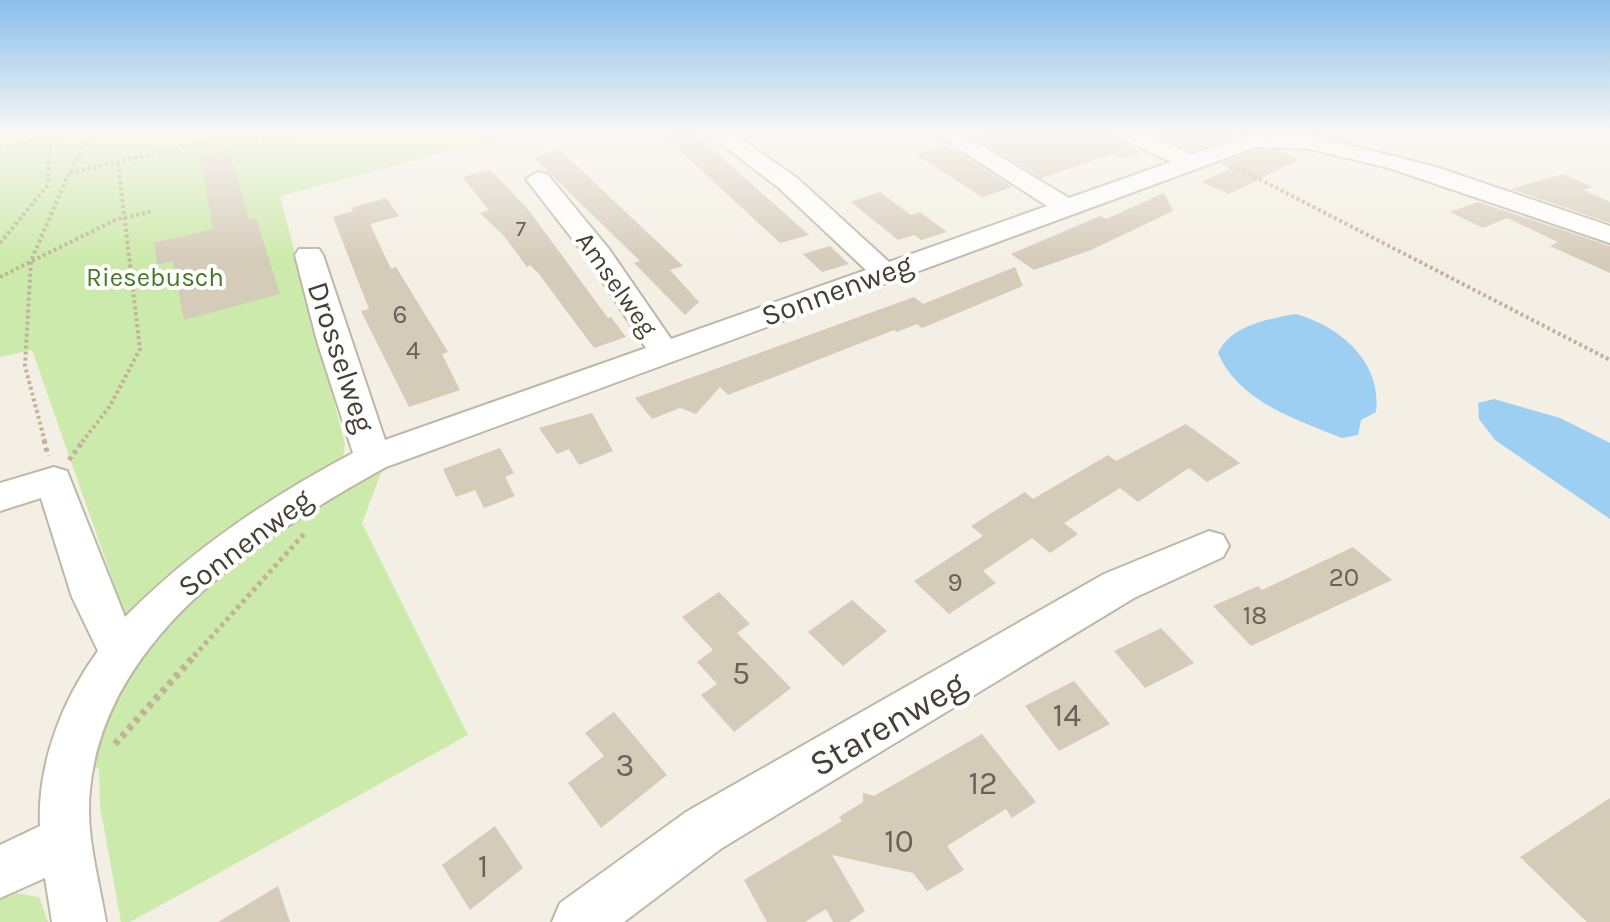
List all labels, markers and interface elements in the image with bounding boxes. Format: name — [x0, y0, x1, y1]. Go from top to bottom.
house number: 7 — [516, 216, 526, 242]
street label: Amselweg — [569, 226, 664, 343]
street label: Sonnenweg — [756, 246, 918, 334]
park label: Riesebusch — [86, 262, 224, 293]
street label: Drosselweg — [300, 277, 382, 437]
house number: 6 — [393, 299, 407, 330]
house number: 4 — [406, 335, 420, 366]
street label: Sonnenweg — [171, 481, 319, 605]
house number: 20 — [1329, 562, 1359, 593]
house number: 9 — [947, 567, 963, 598]
house number: 18 — [1243, 600, 1267, 631]
house number: 5 — [732, 655, 750, 692]
street label: Starenweg — [802, 662, 973, 785]
house number: 14 — [1053, 697, 1081, 734]
house number: 3 — [616, 747, 634, 784]
house number: 12 — [968, 765, 998, 802]
house number: 10 — [884, 823, 914, 860]
house number: 1 — [478, 848, 488, 885]

